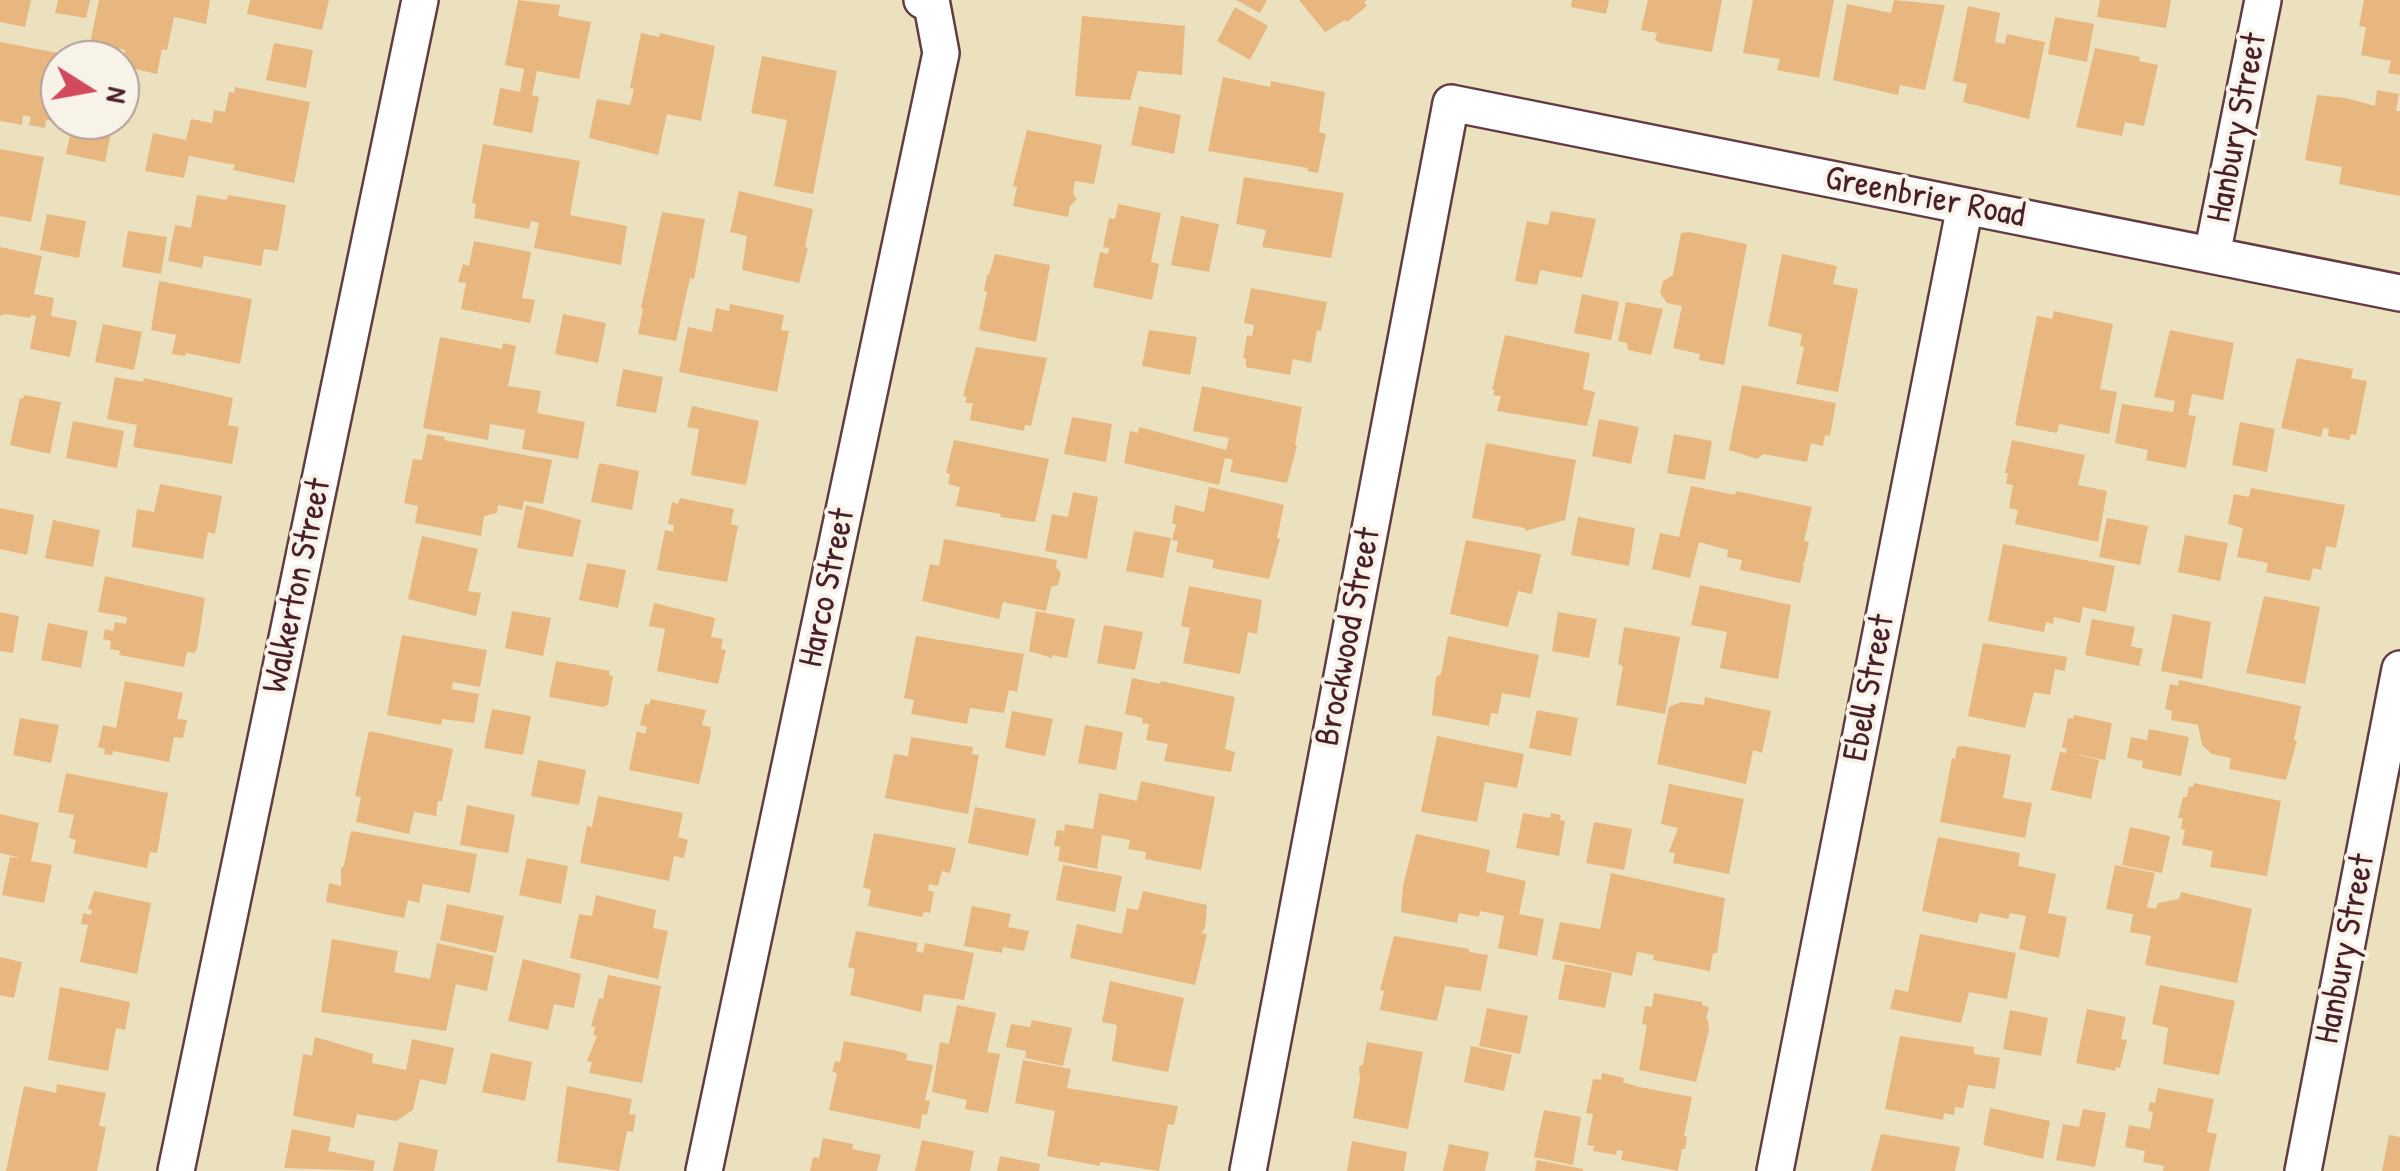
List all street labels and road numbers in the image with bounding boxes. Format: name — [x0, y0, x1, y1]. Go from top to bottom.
street label: Hanbury Street — [2199, 30, 2277, 226]
street label: Greenbrier Road — [1822, 158, 2028, 238]
street label: Walkerton Street — [255, 475, 341, 697]
street label: Harco Street — [791, 505, 865, 671]
street label: Brockwood Street — [1307, 525, 1391, 749]
street label: Ebell Street — [1835, 611, 1905, 765]
street label: Hanbury Street — [2307, 851, 2385, 1047]

